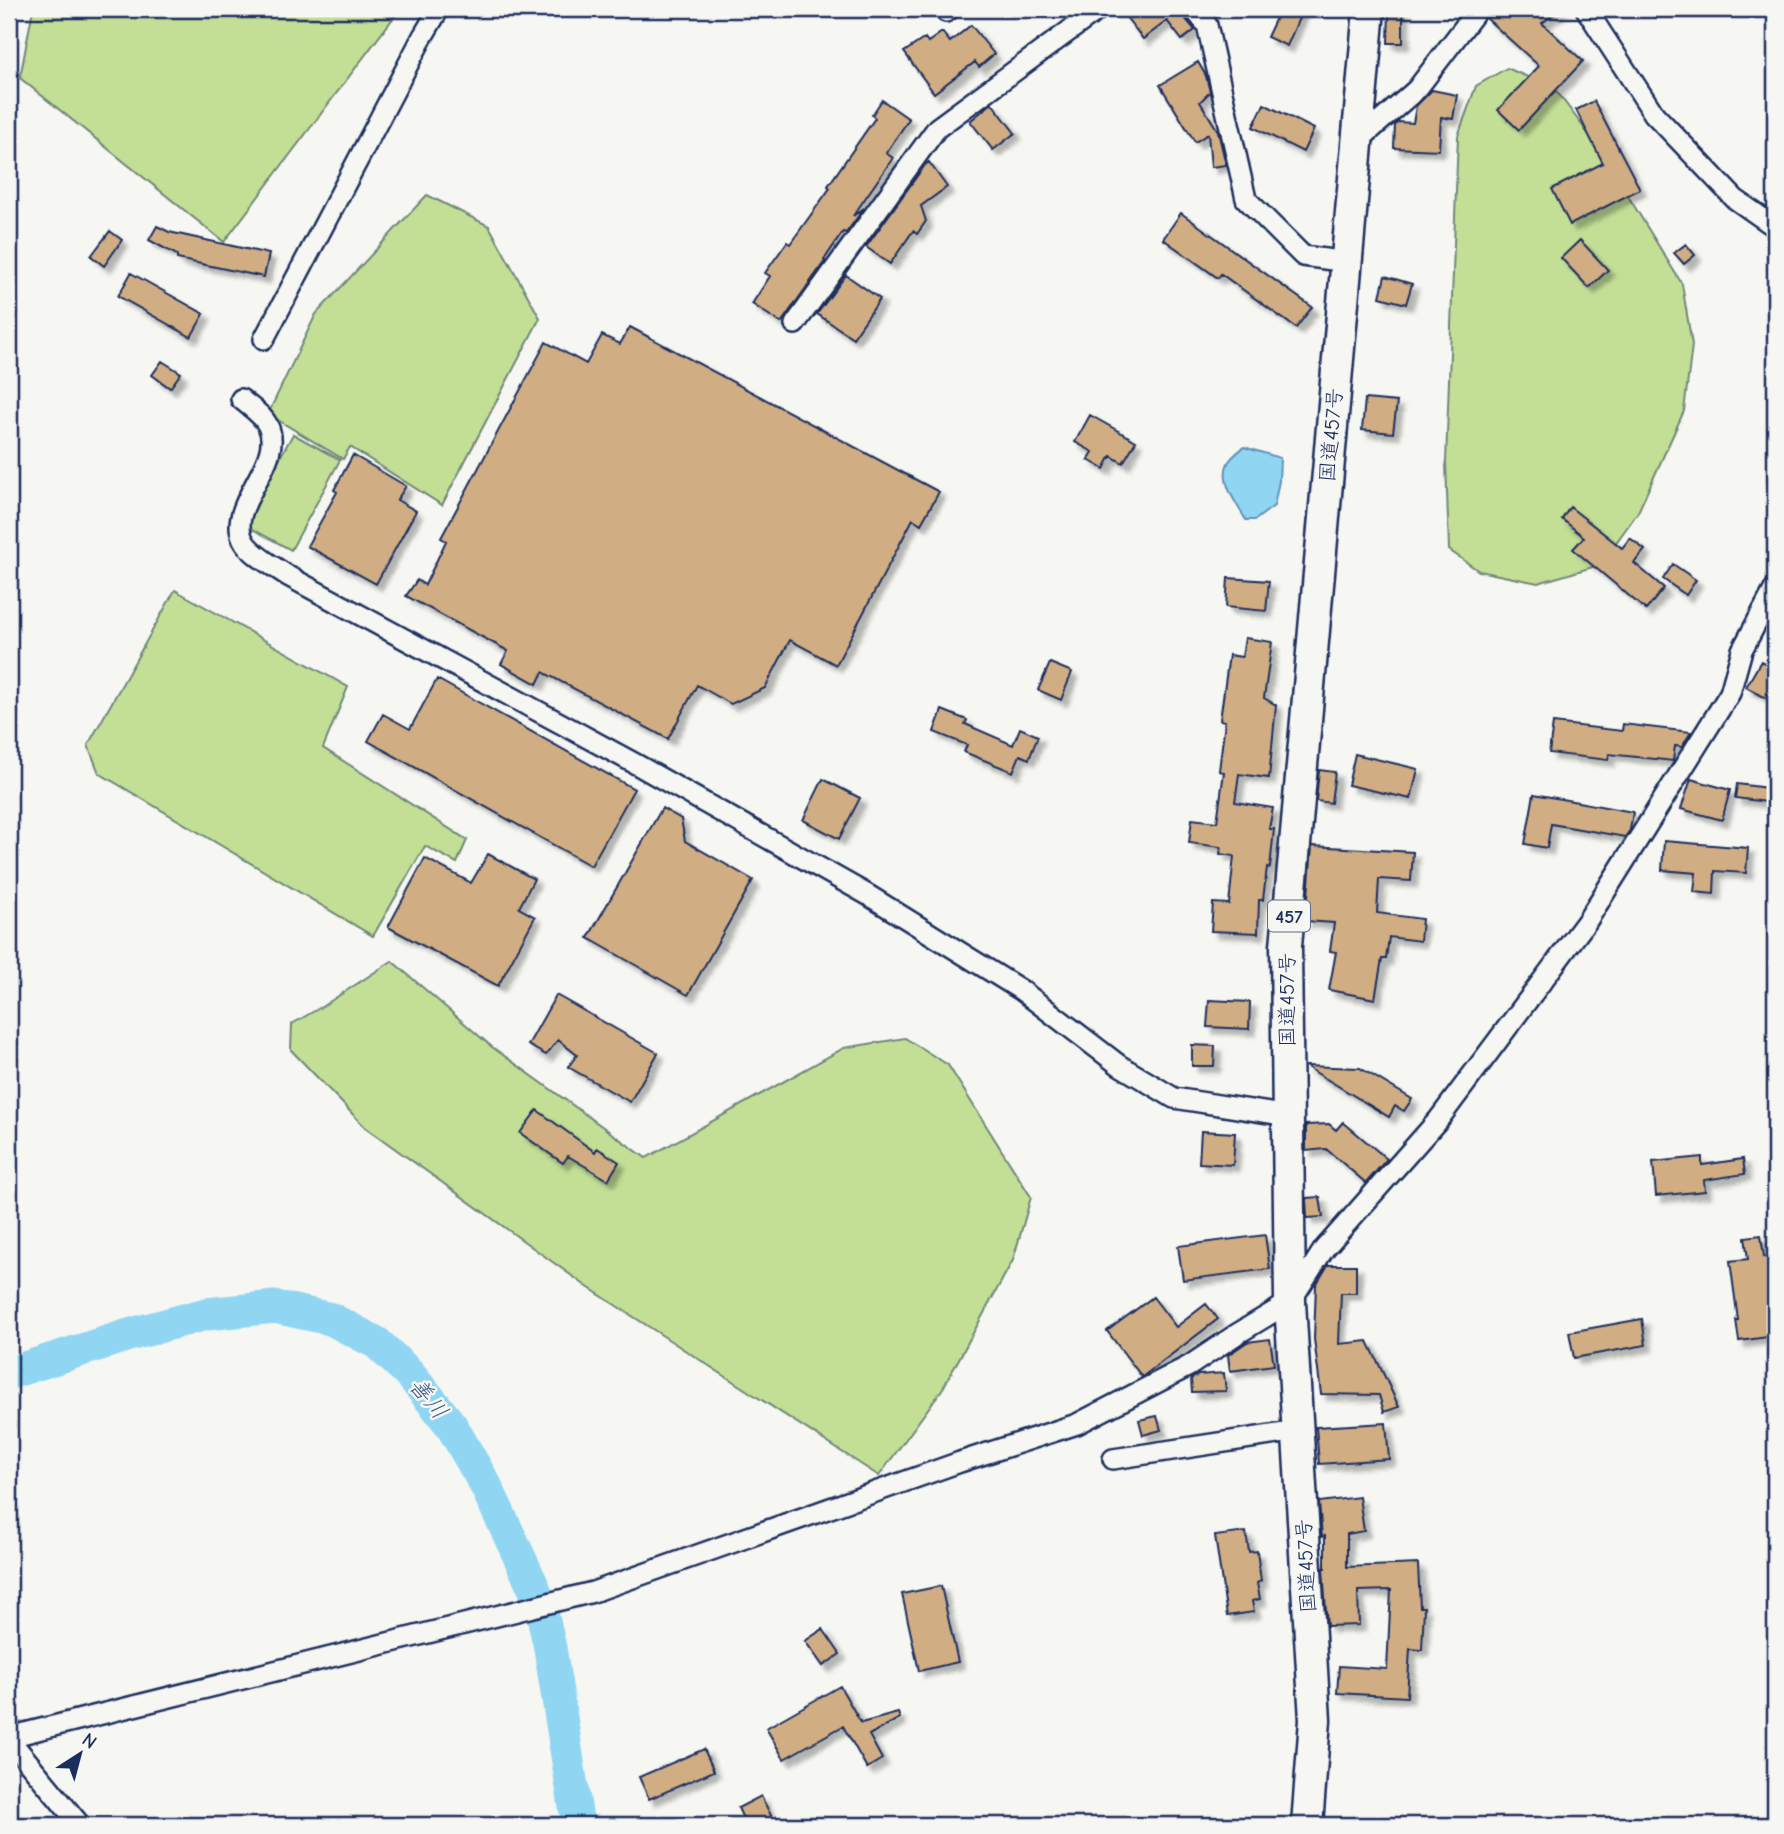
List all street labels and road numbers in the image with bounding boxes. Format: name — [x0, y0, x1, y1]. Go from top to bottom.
street label: 国道457号 — [1315, 387, 1347, 483]
road number: 457 — [1268, 900, 1310, 932]
street label: 国道457号 — [1275, 953, 1299, 1047]
street label: 国道457号 — [1292, 1518, 1320, 1614]

